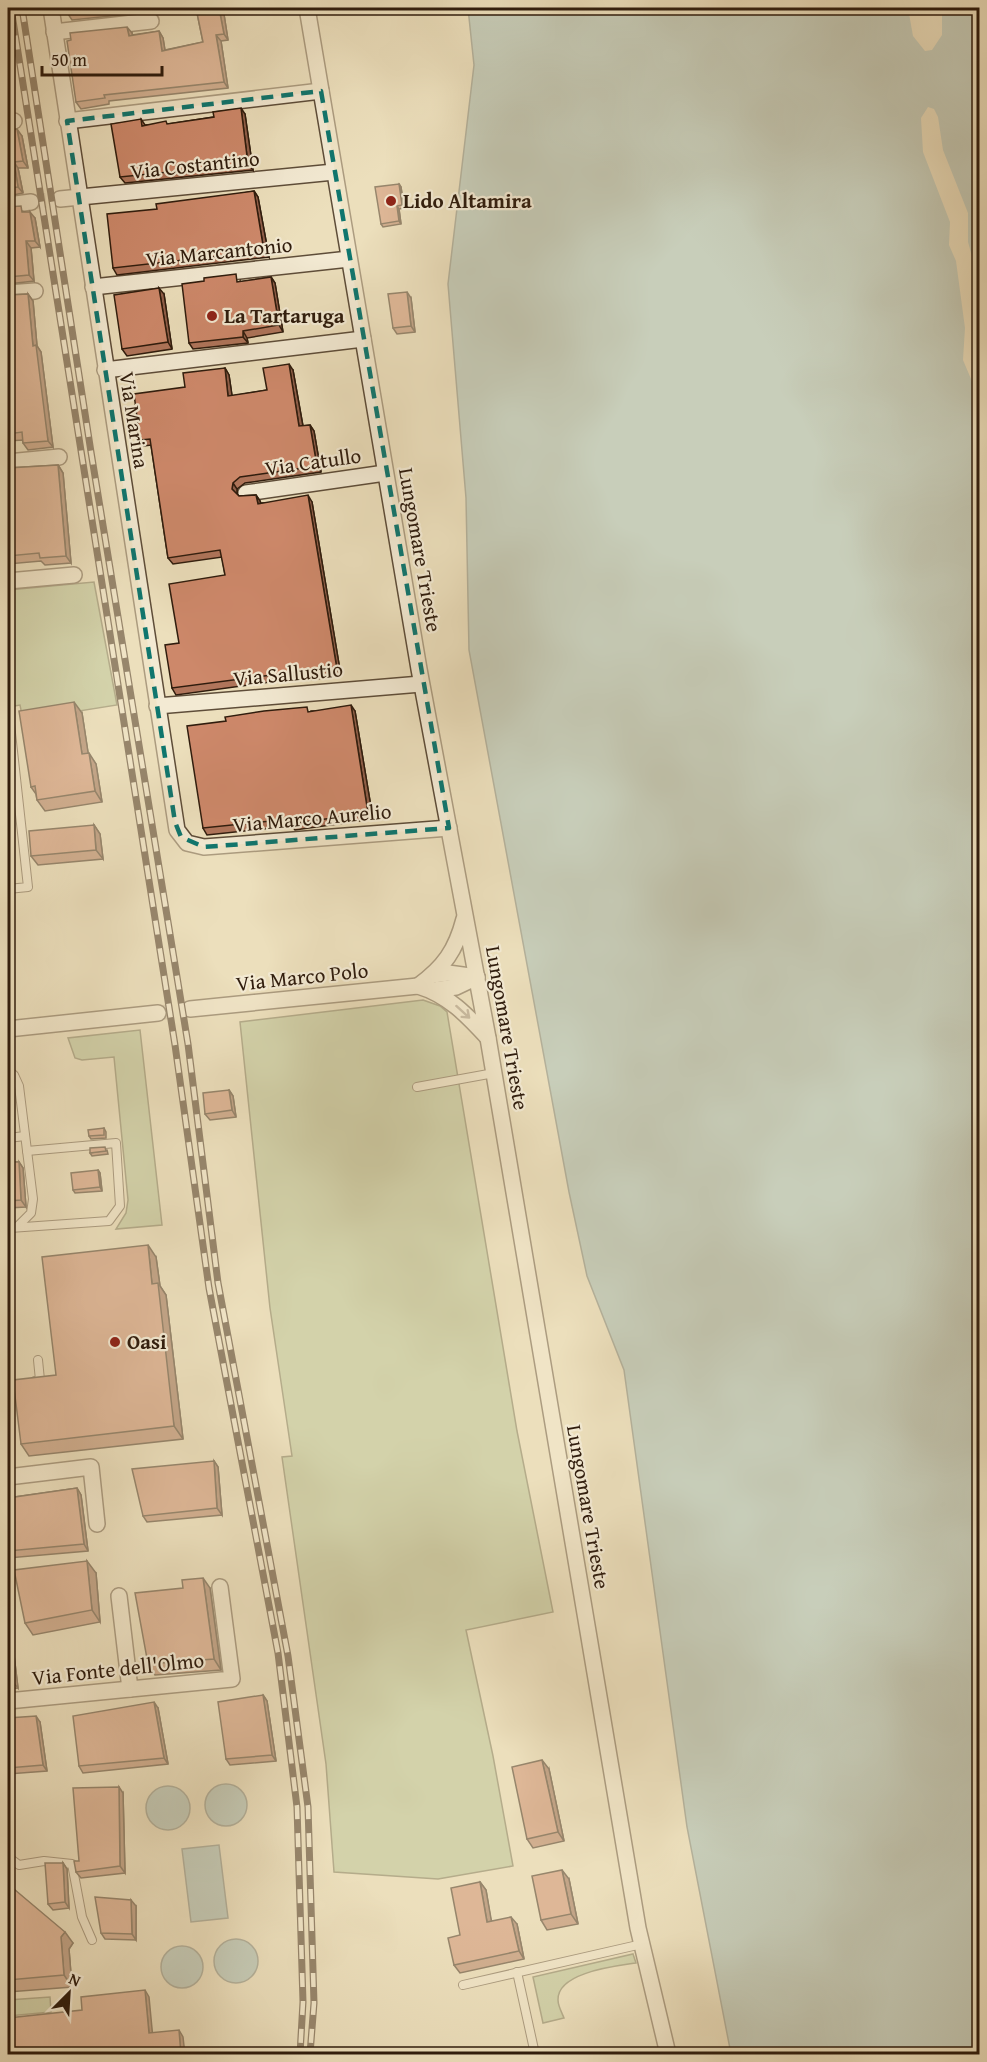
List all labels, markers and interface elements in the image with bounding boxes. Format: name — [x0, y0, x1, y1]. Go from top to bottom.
scale bar — [42, 39, 162, 77]
text: 50 m — [51, 46, 87, 73]
street label: Via Costantino — [129, 142, 261, 187]
place label: Lido Altamira — [403, 185, 532, 216]
marker: Lido Altamira — [384, 194, 398, 208]
street label: Via Marcantonio — [144, 228, 294, 275]
place label: La Tartaruga — [224, 300, 345, 331]
marker: La Tartaruga — [205, 309, 219, 323]
street label: Via Marina — [112, 369, 157, 471]
street label: Via Catullo — [263, 439, 363, 484]
street label: Lungomare Trieste — [391, 465, 450, 635]
street label: Via Sallustio — [232, 653, 344, 694]
street label: Via Marco Aurelio — [231, 795, 393, 840]
street label: Lungomare Trieste — [478, 943, 537, 1113]
street label: Via Marco Polo — [234, 954, 370, 999]
one-way arrow — [455, 1005, 470, 1019]
place label: Oasi — [127, 1326, 167, 1357]
marker: Oasi — [108, 1335, 122, 1349]
street label: Lungomare Trieste — [559, 1422, 618, 1592]
street label: Via Fonte dell'Olmo — [30, 1644, 206, 1693]
north arrow — [39, 1963, 99, 2023]
text: N — [65, 1966, 85, 1993]

